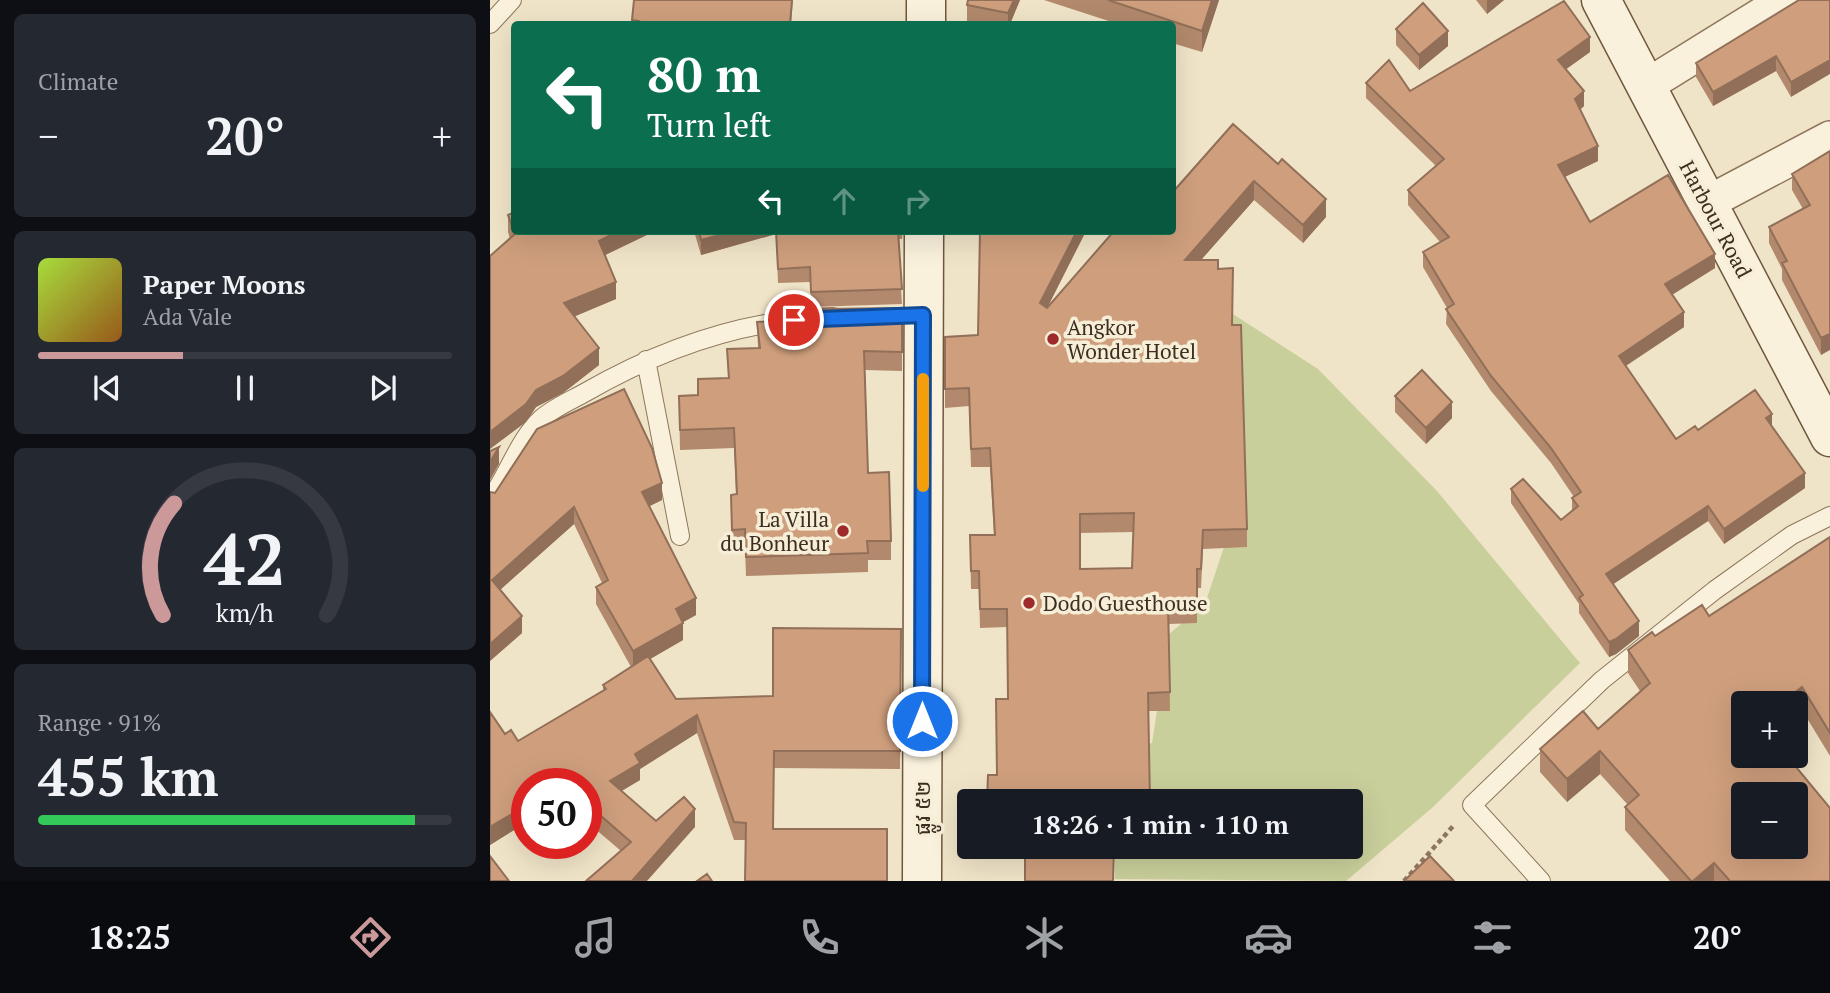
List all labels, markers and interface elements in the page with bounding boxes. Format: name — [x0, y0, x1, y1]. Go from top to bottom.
text: 80 m — [647, 41, 761, 106]
icon: left — [532, 49, 623, 140]
text: Climate — [38, 66, 118, 97]
text: 20° — [205, 101, 285, 170]
text: Turn left — [647, 104, 771, 146]
text: − — [38, 111, 58, 161]
text: + — [432, 111, 452, 161]
street label: Harbour Road — [1673, 155, 1759, 283]
icon: left — [752, 182, 790, 220]
icon: ahead — [825, 182, 863, 220]
icon: right — [898, 182, 936, 220]
text: Paper Moons — [143, 267, 306, 301]
pin — [764, 290, 824, 350]
text: Ada Vale — [143, 301, 232, 332]
icon: arrive — [775, 301, 813, 339]
place label: Angkor Wonder Hotel — [1067, 313, 1196, 365]
marker: Angkor Wonder Hotel — [1045, 331, 1061, 347]
icon: previous — [88, 369, 126, 407]
icon: pause — [226, 369, 264, 407]
icon: next — [364, 369, 402, 407]
place label: La Villa du Bonheur — [720, 505, 829, 557]
text: 42 — [204, 509, 286, 606]
marker: La Villa du Bonheur — [835, 523, 851, 539]
place label: Dodo Guesthouse — [1043, 589, 1207, 617]
marker: Dodo Guesthouse — [1021, 595, 1037, 611]
text: km/h — [216, 596, 274, 629]
position arrow — [885, 684, 959, 758]
map controls — [1731, 691, 1808, 859]
button: + — [1731, 691, 1808, 768]
text: Range · 91% — [38, 707, 161, 738]
text: 455 km — [38, 742, 219, 811]
speed limit sign: 50 — [511, 768, 602, 859]
street label: ផ្លូវ ៥២ — [908, 781, 942, 835]
button: − — [1731, 782, 1808, 859]
text: 18:26 · 1 min · 110 m — [1031, 807, 1289, 841]
icon: directions — [346, 913, 395, 962]
icon: music — [571, 913, 620, 962]
icon: phone — [795, 913, 844, 962]
icon: climate — [1020, 913, 1069, 962]
icon: car — [1244, 913, 1293, 962]
icon: filters — [1468, 913, 1517, 962]
text: 18:25 — [88, 916, 171, 958]
text: 20° — [1693, 916, 1742, 958]

